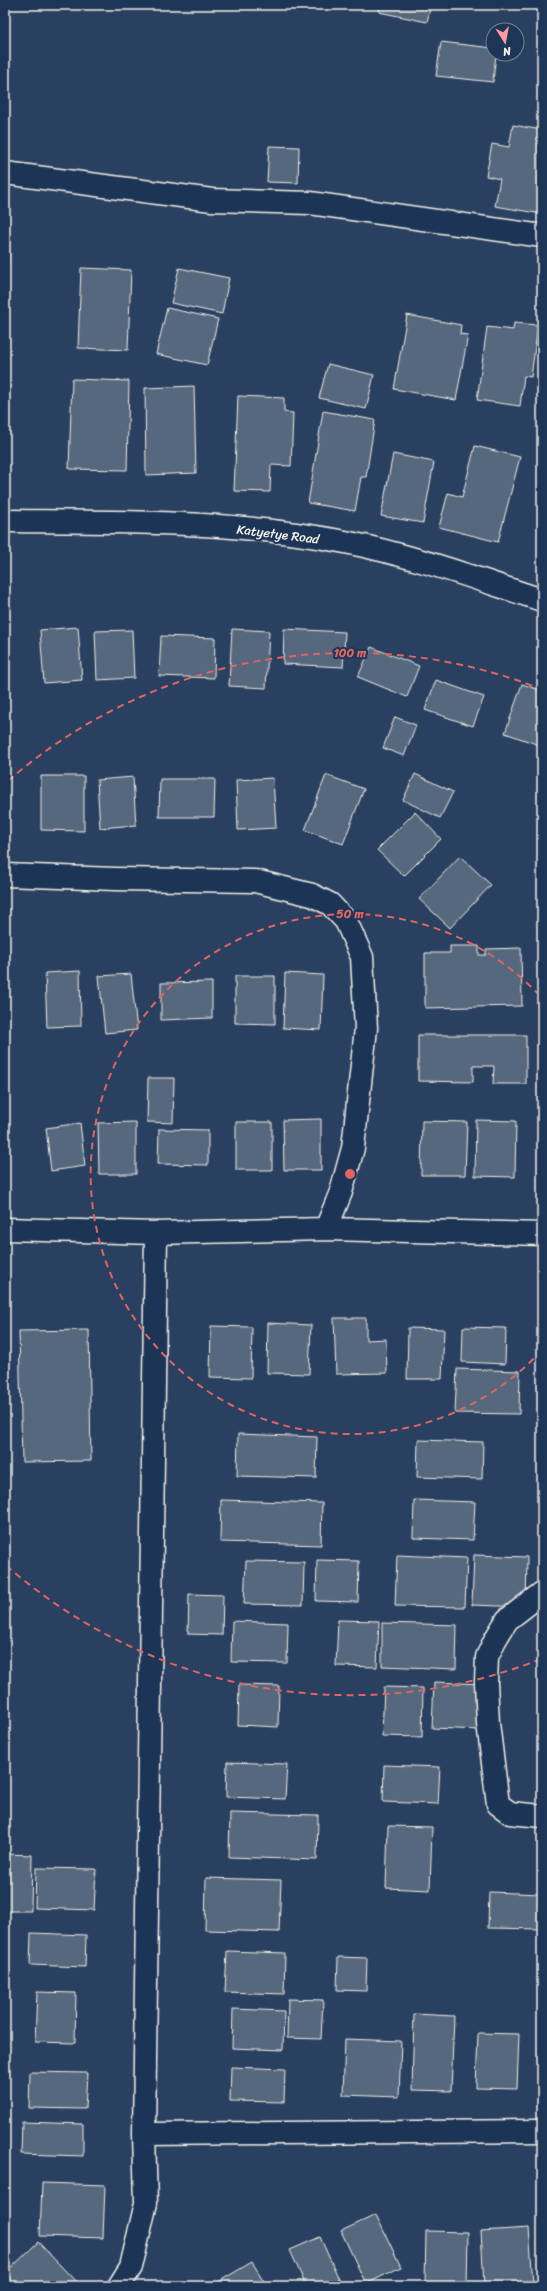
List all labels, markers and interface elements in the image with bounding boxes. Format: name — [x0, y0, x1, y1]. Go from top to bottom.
north arrow — [485, 22, 525, 62]
text: N — [501, 41, 513, 61]
street label: Katyetye Road — [235, 518, 322, 551]
text: 100 m — [334, 642, 367, 664]
text: 50 m — [336, 903, 364, 925]
centre of rings — [343, 1167, 357, 1181]

